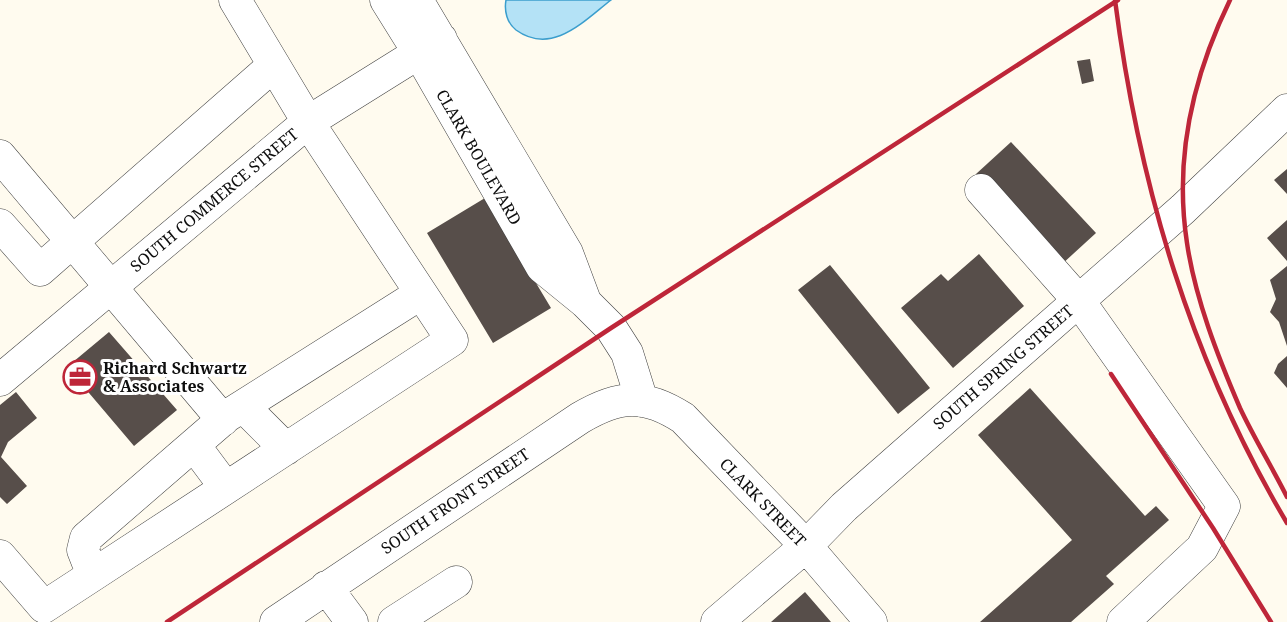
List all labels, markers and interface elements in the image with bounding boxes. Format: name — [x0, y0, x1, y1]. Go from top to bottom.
street label: CLARK BOULEVARD — [431, 85, 527, 229]
street label: SOUTH COMMERCE STREET — [125, 123, 303, 277]
street label: SOUTH SPRING STREET — [928, 300, 1078, 434]
place label: Richard Schwartz & Associates — [103, 357, 247, 397]
office icon: Richard Schwartz & Associates — [62, 359, 98, 395]
street label: SOUTH FRONT STREET — [376, 443, 534, 559]
street label: CLARK STREET — [715, 453, 811, 551]

